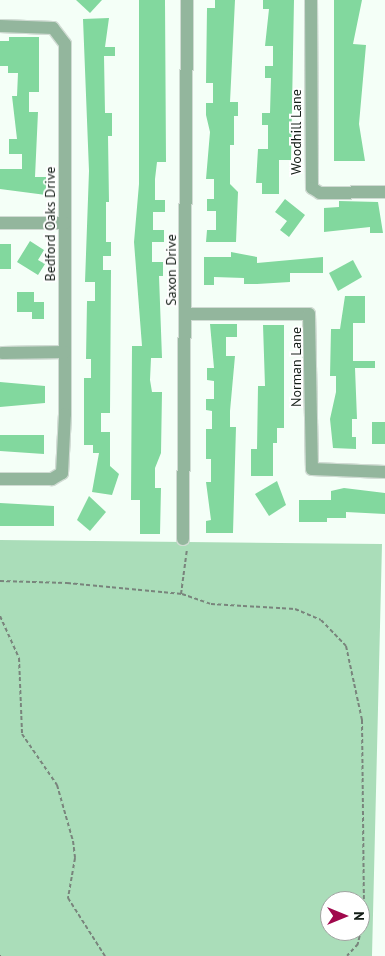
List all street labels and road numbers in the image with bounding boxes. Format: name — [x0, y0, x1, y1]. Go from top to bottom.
street label: Woodhill Lane — [288, 89, 304, 175]
street label: Bedford Oaks Drive — [42, 167, 58, 281]
street label: Saxon Drive — [163, 234, 179, 306]
street label: Norman Lane — [288, 327, 304, 407]

